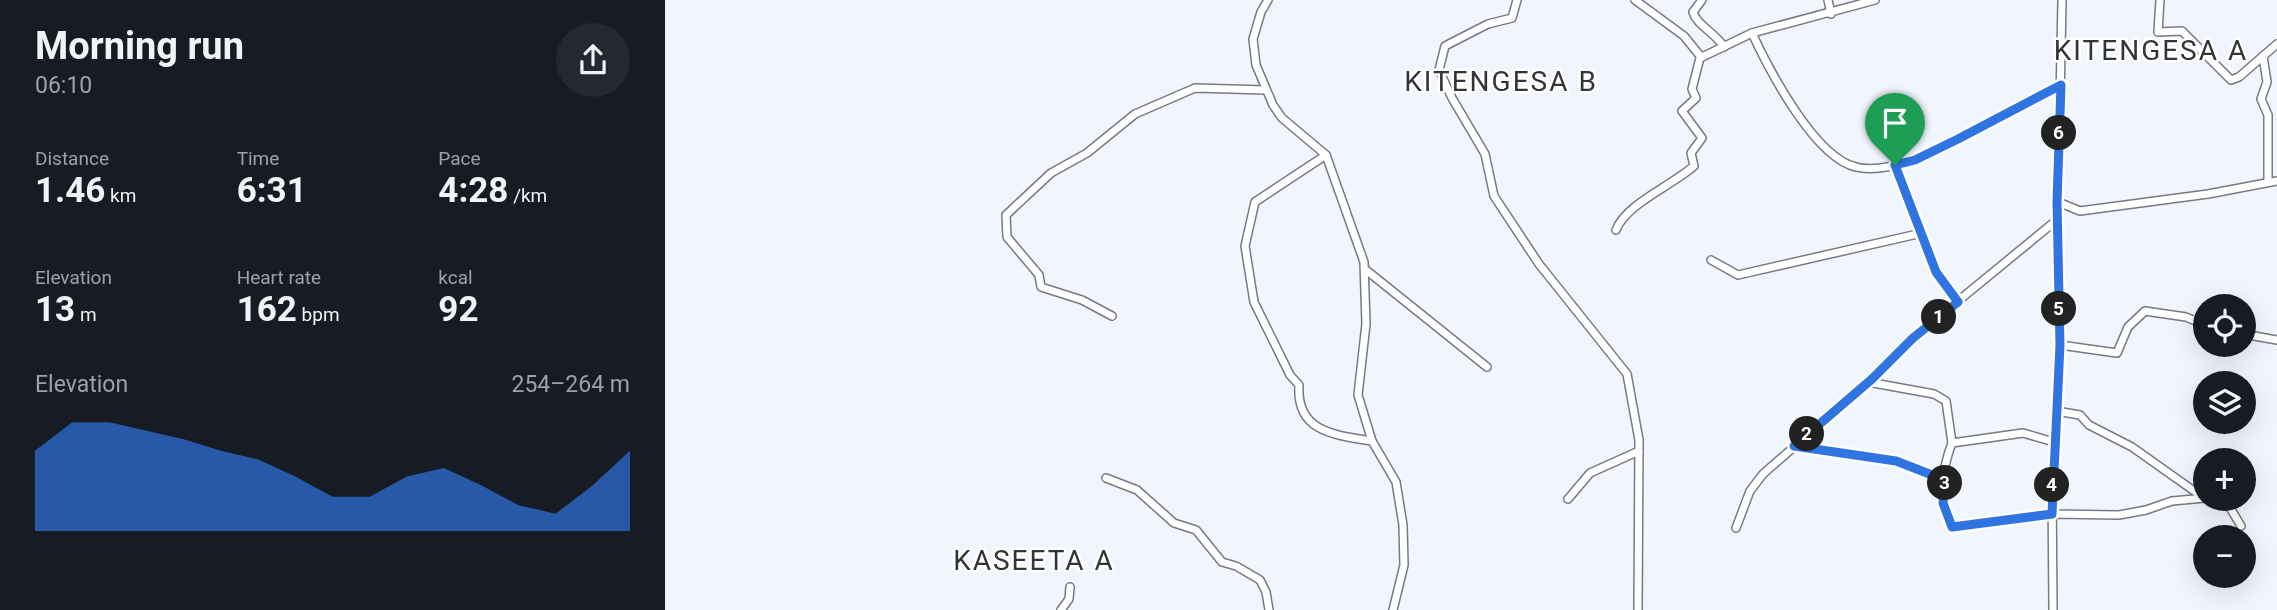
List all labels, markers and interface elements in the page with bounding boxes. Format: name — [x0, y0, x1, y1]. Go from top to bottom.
button: share — [556, 23, 630, 97]
text: Morning run — [35, 24, 244, 68]
district label: KITENGESA A — [2054, 34, 2248, 67]
district label: KITENGESA B — [1404, 65, 1598, 98]
text: 06:10 — [35, 72, 92, 99]
pin — [1865, 93, 1925, 165]
icon: arrive — [1876, 104, 1914, 142]
pin: 6 — [2041, 116, 2077, 150]
text: 6 — [2053, 121, 2064, 144]
text: Distance — [35, 147, 109, 170]
text: Time — [237, 147, 279, 170]
text: Pace — [438, 147, 481, 170]
text: 1.46 — [35, 170, 105, 211]
text: 6:31 — [237, 170, 307, 211]
text: 4:28 — [438, 170, 508, 211]
text: km — [105, 184, 136, 207]
text: /km — [508, 184, 547, 207]
text: Elevation — [35, 266, 112, 289]
text: Heart rate — [237, 266, 321, 289]
text: kcal — [438, 266, 473, 289]
text: 13 — [35, 289, 75, 330]
text: 162 — [237, 289, 297, 330]
text: 92 — [438, 289, 479, 330]
pin: 5 — [2041, 292, 2077, 326]
map controls — [2193, 294, 2256, 588]
button: locate — [2193, 294, 2256, 357]
text: 5 — [2053, 297, 2064, 320]
pin: 1 — [1921, 300, 1957, 334]
text: m — [75, 303, 97, 326]
text: bpm — [297, 303, 340, 326]
text: 1 — [1933, 305, 1944, 328]
text: Elevation — [35, 371, 128, 398]
text: 254–264 m — [511, 371, 630, 398]
button: layers — [2193, 371, 2256, 434]
pin: 2 — [1789, 416, 1825, 452]
text: 2 — [1801, 422, 1812, 445]
button: + — [2193, 448, 2256, 511]
pin: 3 — [1927, 466, 1963, 500]
pin: 4 — [2035, 468, 2069, 503]
text: 3 — [1939, 471, 1950, 494]
text: 4 — [2046, 473, 2057, 496]
button: − — [2193, 525, 2256, 588]
district label: KASEETA A — [953, 544, 1115, 577]

